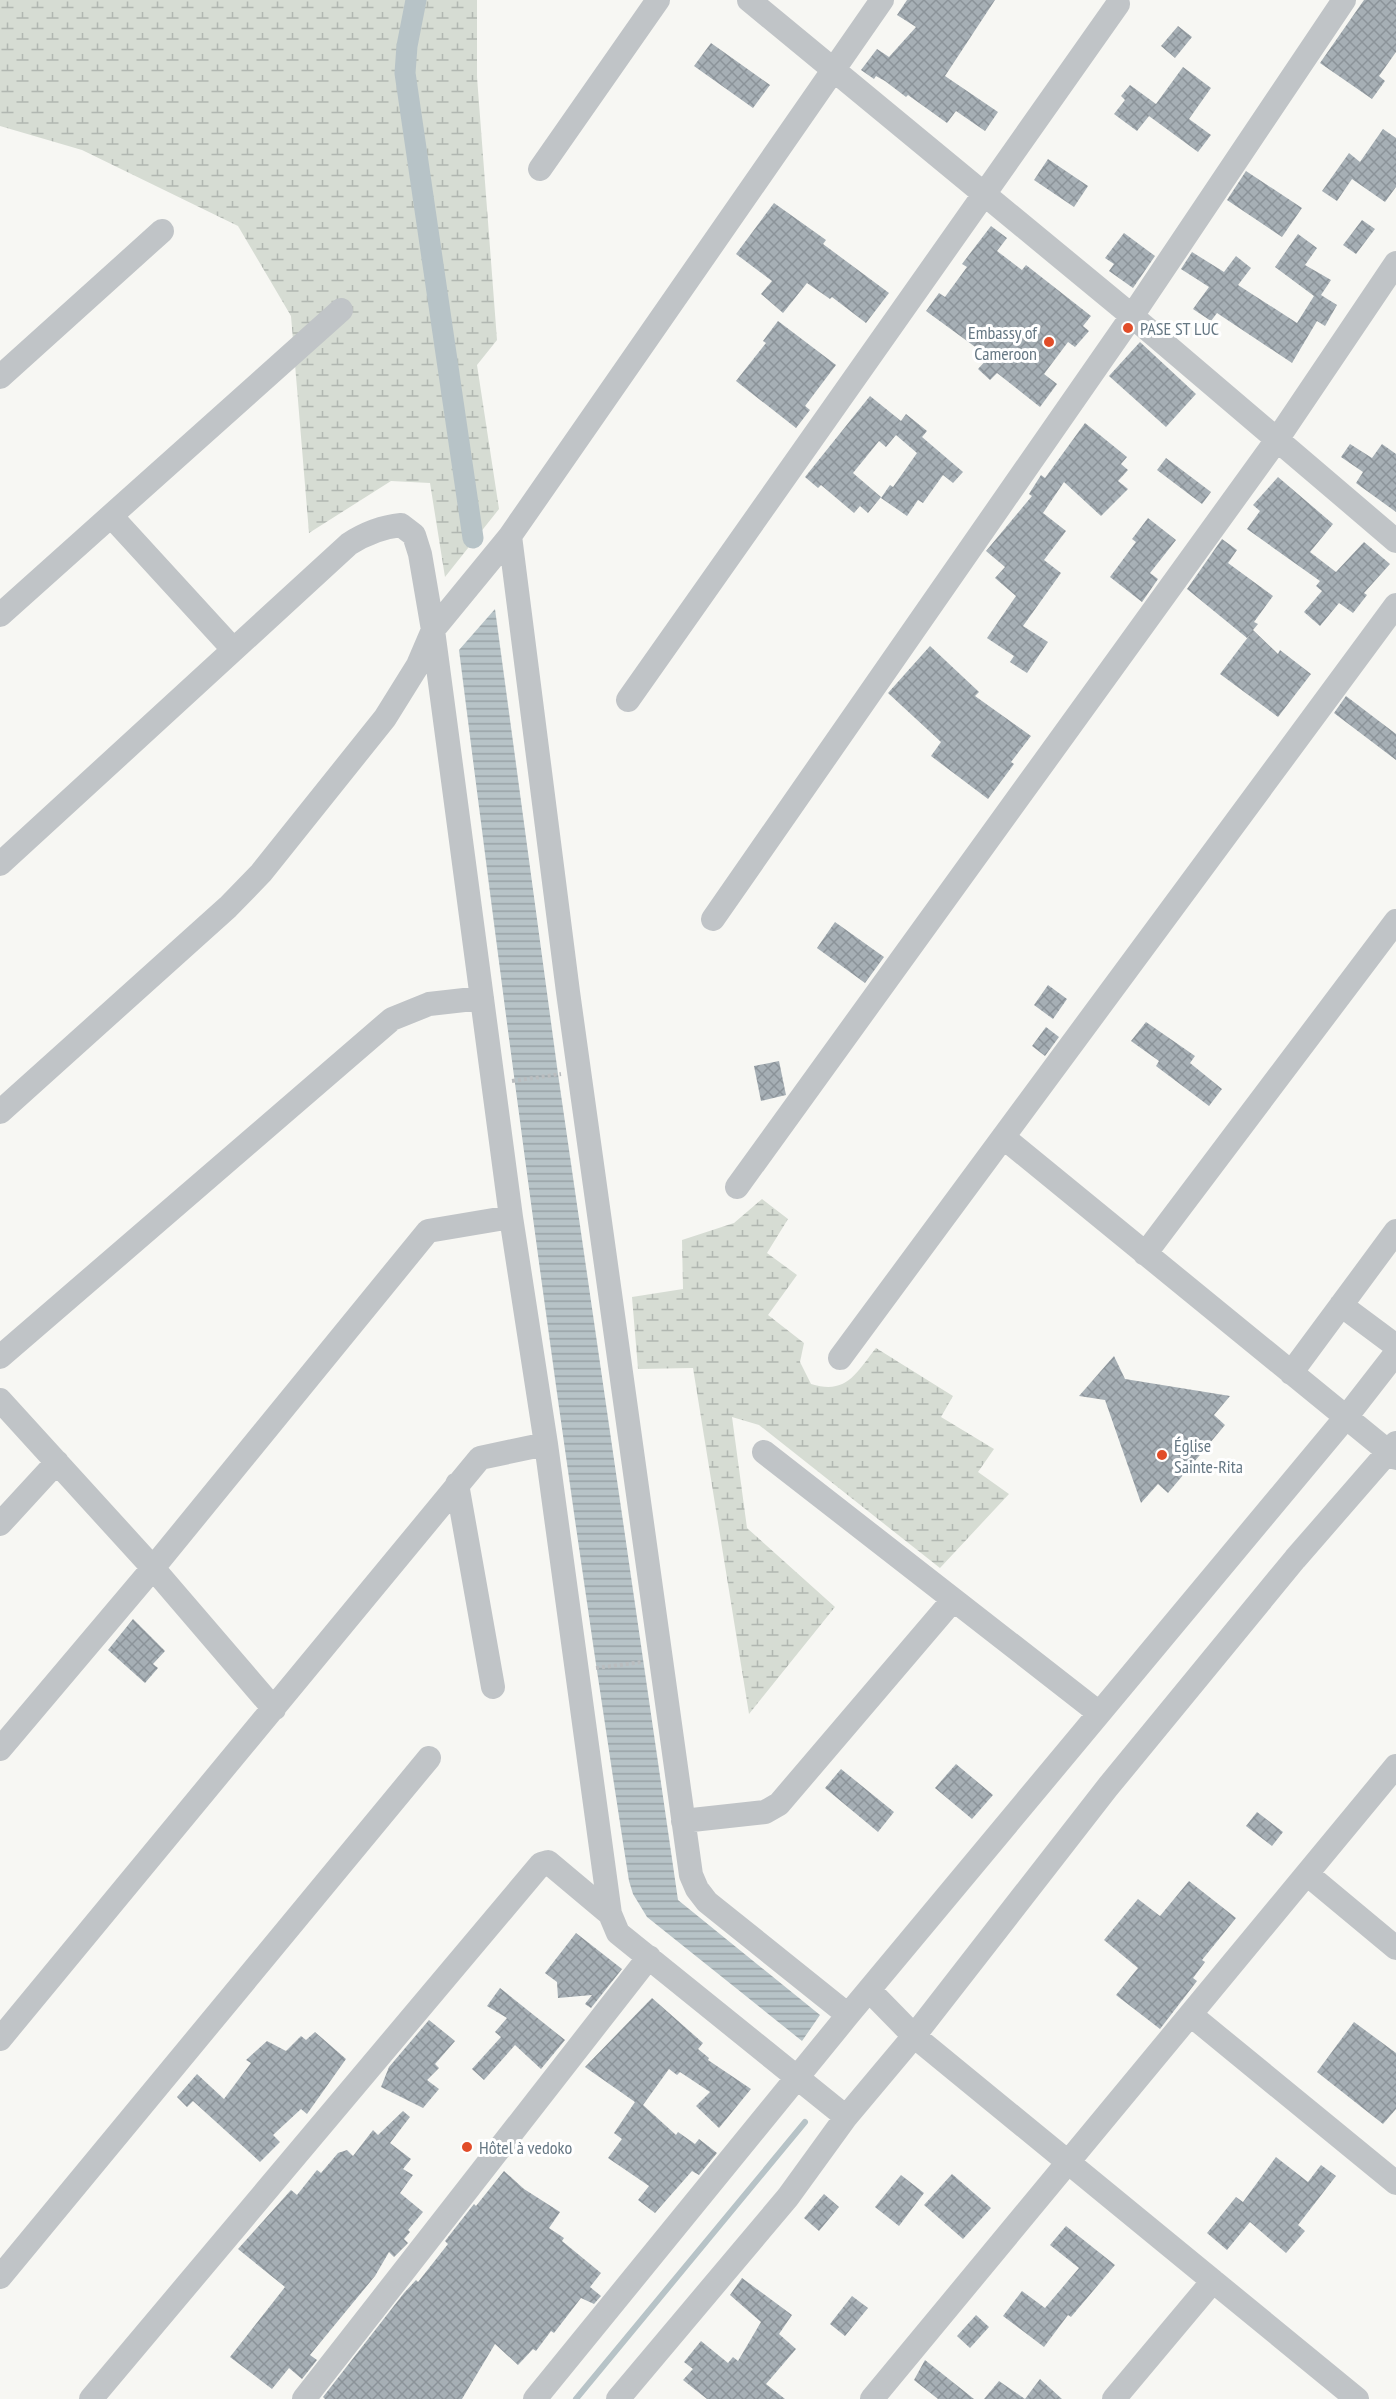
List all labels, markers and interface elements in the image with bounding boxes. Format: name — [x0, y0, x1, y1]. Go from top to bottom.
place label: PASE ST LUC — [1140, 317, 1219, 340]
place label: Embassy of Cameroon — [968, 321, 1038, 365]
marker: PASE ST LUC — [1121, 321, 1135, 335]
marker: Embassy of Cameroon — [1042, 335, 1056, 349]
place label: Église Sainte-Rita — [1174, 1434, 1243, 1478]
marker: Église Sainte-Rita — [1155, 1448, 1169, 1462]
place label: Hôtel à vedoko — [479, 2136, 572, 2159]
marker: Hôtel à vedoko — [460, 2140, 474, 2154]

